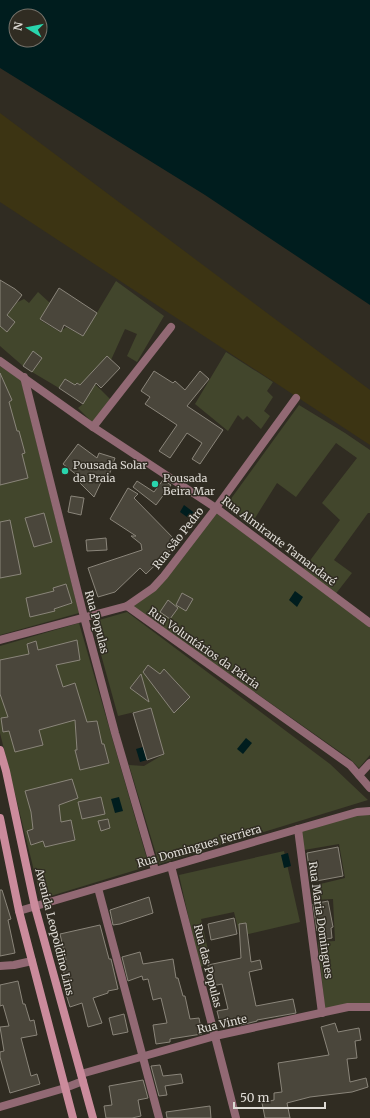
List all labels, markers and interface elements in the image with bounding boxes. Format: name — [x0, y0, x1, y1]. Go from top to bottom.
north arrow — [8, 8, 48, 48]
text: N — [11, 20, 26, 32]
place label: Pousada Solar da Praia — [73, 458, 147, 485]
marker: Pousada Solar da Praia — [60, 466, 70, 476]
place label: Pousada Beira Mar — [163, 471, 215, 498]
marker: Pousada Beira Mar — [150, 479, 160, 489]
street label: Rua Almirante Tamandaré — [219, 493, 339, 589]
street label: Rua São Pedro — [149, 504, 207, 572]
street label: Rua Populas — [82, 589, 112, 655]
street label: Rua Voluntários da Pátria — [145, 604, 263, 692]
street label: Rua Domingues Ferriera — [135, 821, 263, 870]
street label: Rua Maria Domingues — [306, 861, 336, 979]
street label: Avenida Leopoldino Lins — [32, 866, 78, 997]
street label: Rua das Populas — [191, 923, 225, 1009]
street label: Rua Vinte — [196, 1011, 249, 1037]
scale bar — [234, 1084, 325, 1110]
text: 50 m — [240, 1090, 269, 1105]

